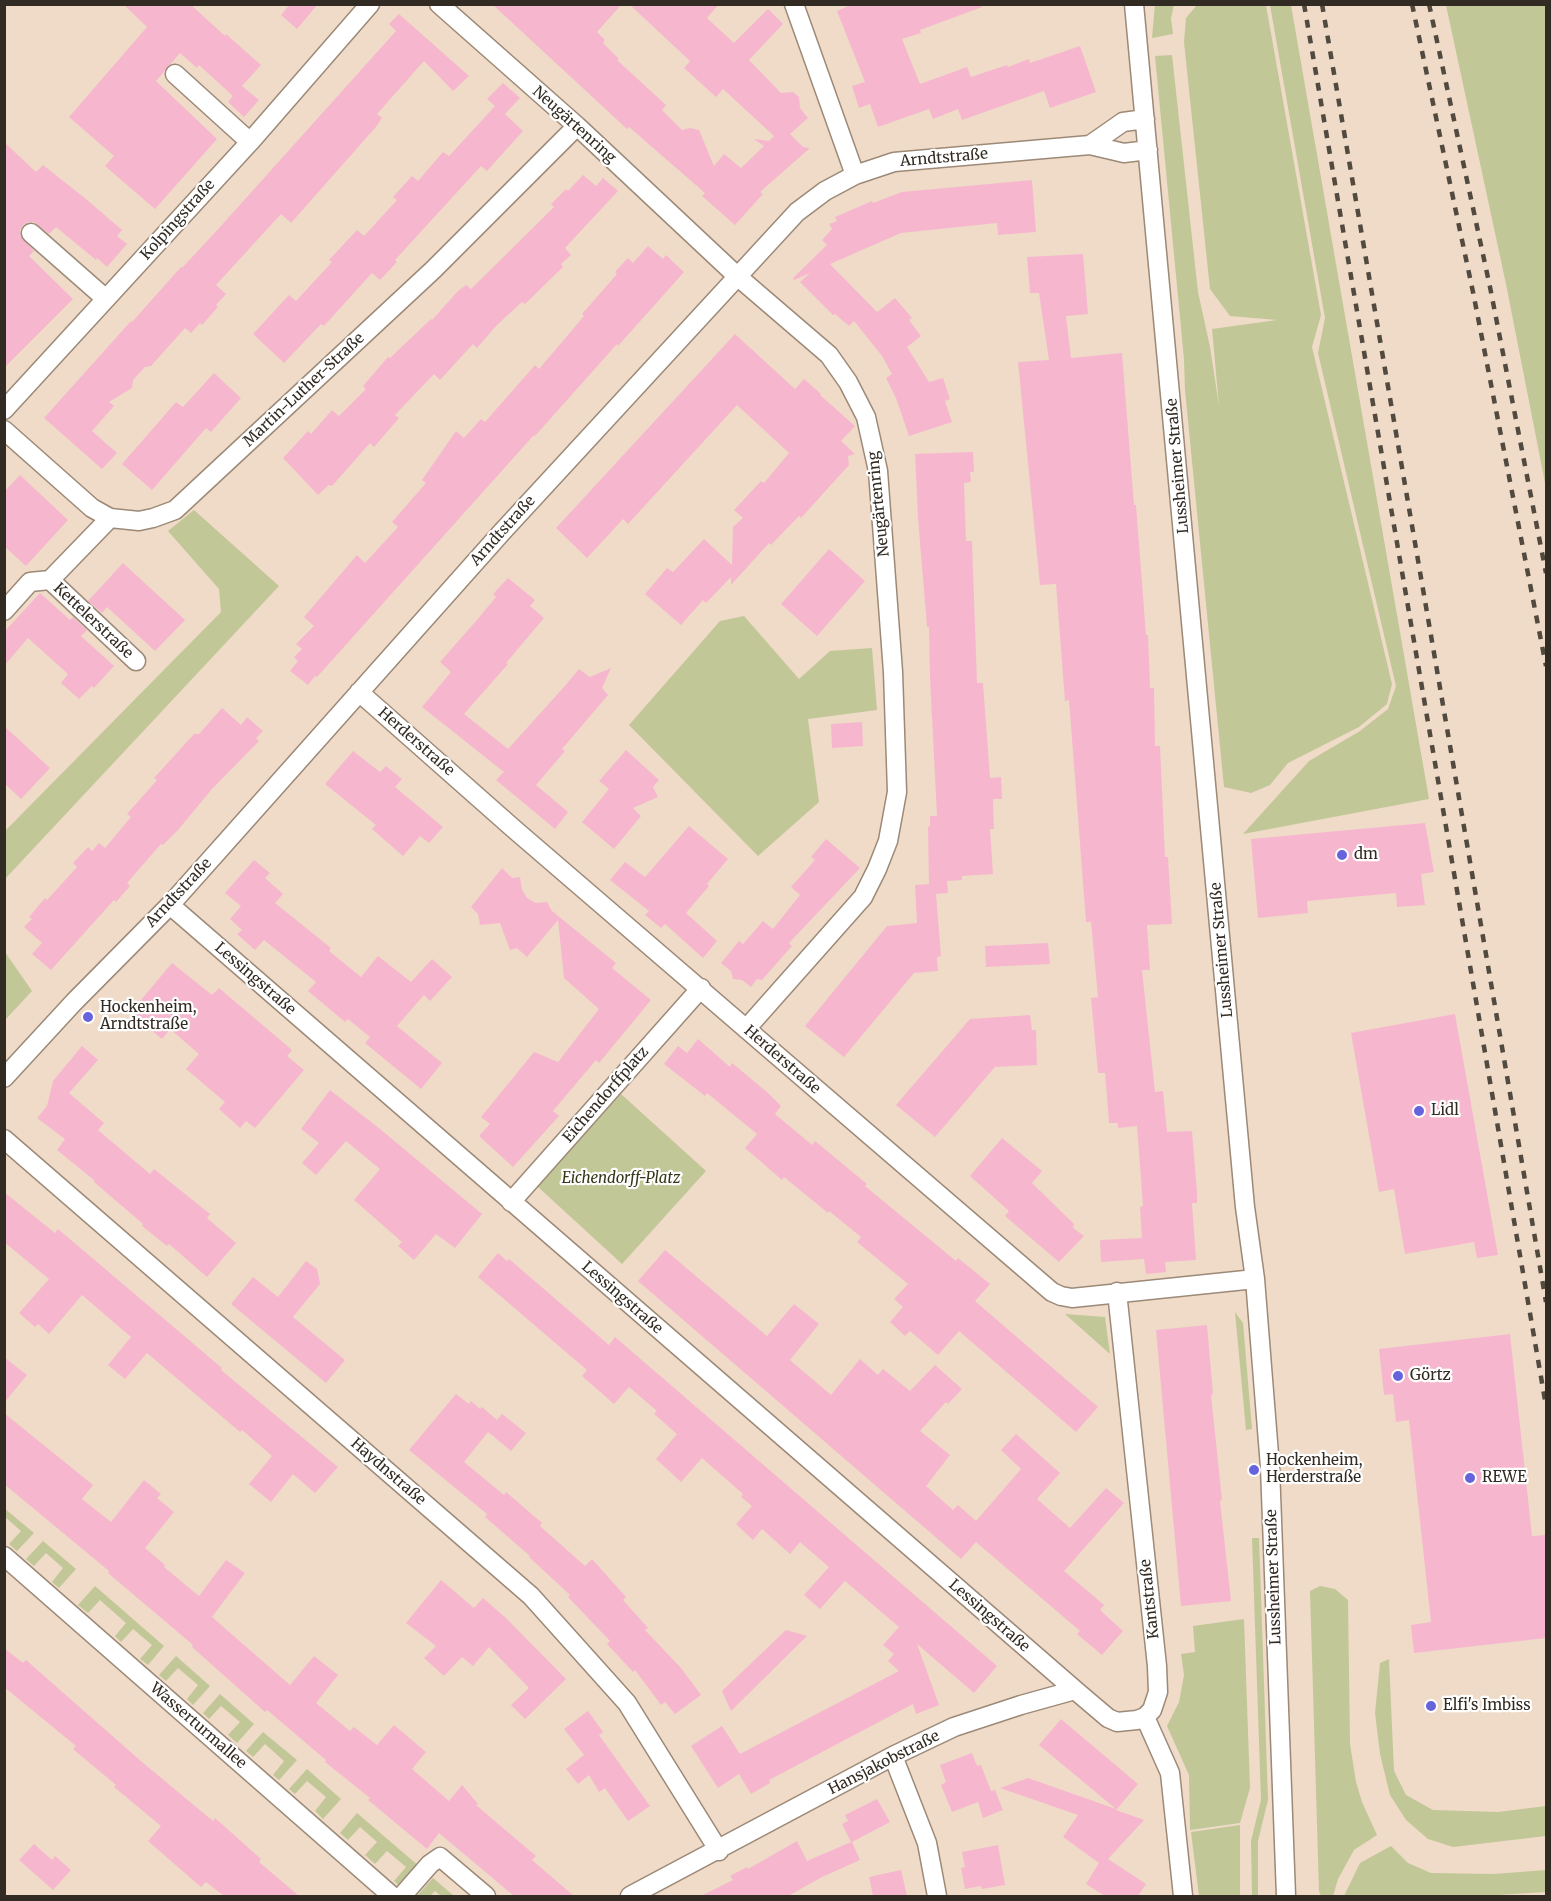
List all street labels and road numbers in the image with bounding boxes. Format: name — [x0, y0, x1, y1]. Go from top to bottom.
street label: Neugärtenring — [529, 83, 619, 167]
street label: Arndtstraße — [899, 145, 989, 171]
street label: Kolpingstraße — [137, 176, 219, 264]
street label: Martin-Luther-Straße — [240, 329, 368, 451]
street label: Lussheimer Straße — [1163, 398, 1193, 534]
street label: Neugärtenring — [865, 450, 893, 558]
street label: Arndtstraße — [467, 492, 539, 570]
street label: Kettelerstraße — [49, 580, 137, 662]
street label: Herderstraße — [374, 704, 458, 780]
street label: Arndtstraße — [142, 855, 216, 931]
street label: Lussheimer Straße — [1207, 882, 1237, 1018]
street label: Lessingstraße — [211, 939, 299, 1019]
street label: Herderstraße — [740, 1022, 824, 1098]
street label: Eichendorffplatz — [559, 1043, 653, 1147]
street label: Lessingstraße — [578, 1258, 666, 1338]
street label: Haydnstraße — [347, 1435, 429, 1509]
street label: Lussheimer Straße — [1263, 1509, 1285, 1645]
street label: Kantstraße — [1137, 1558, 1163, 1640]
street label: Lessingstraße — [945, 1576, 1033, 1656]
street label: Wasserturmallee — [146, 1679, 250, 1773]
street label: Hansjakobstraße — [825, 1727, 943, 1799]

